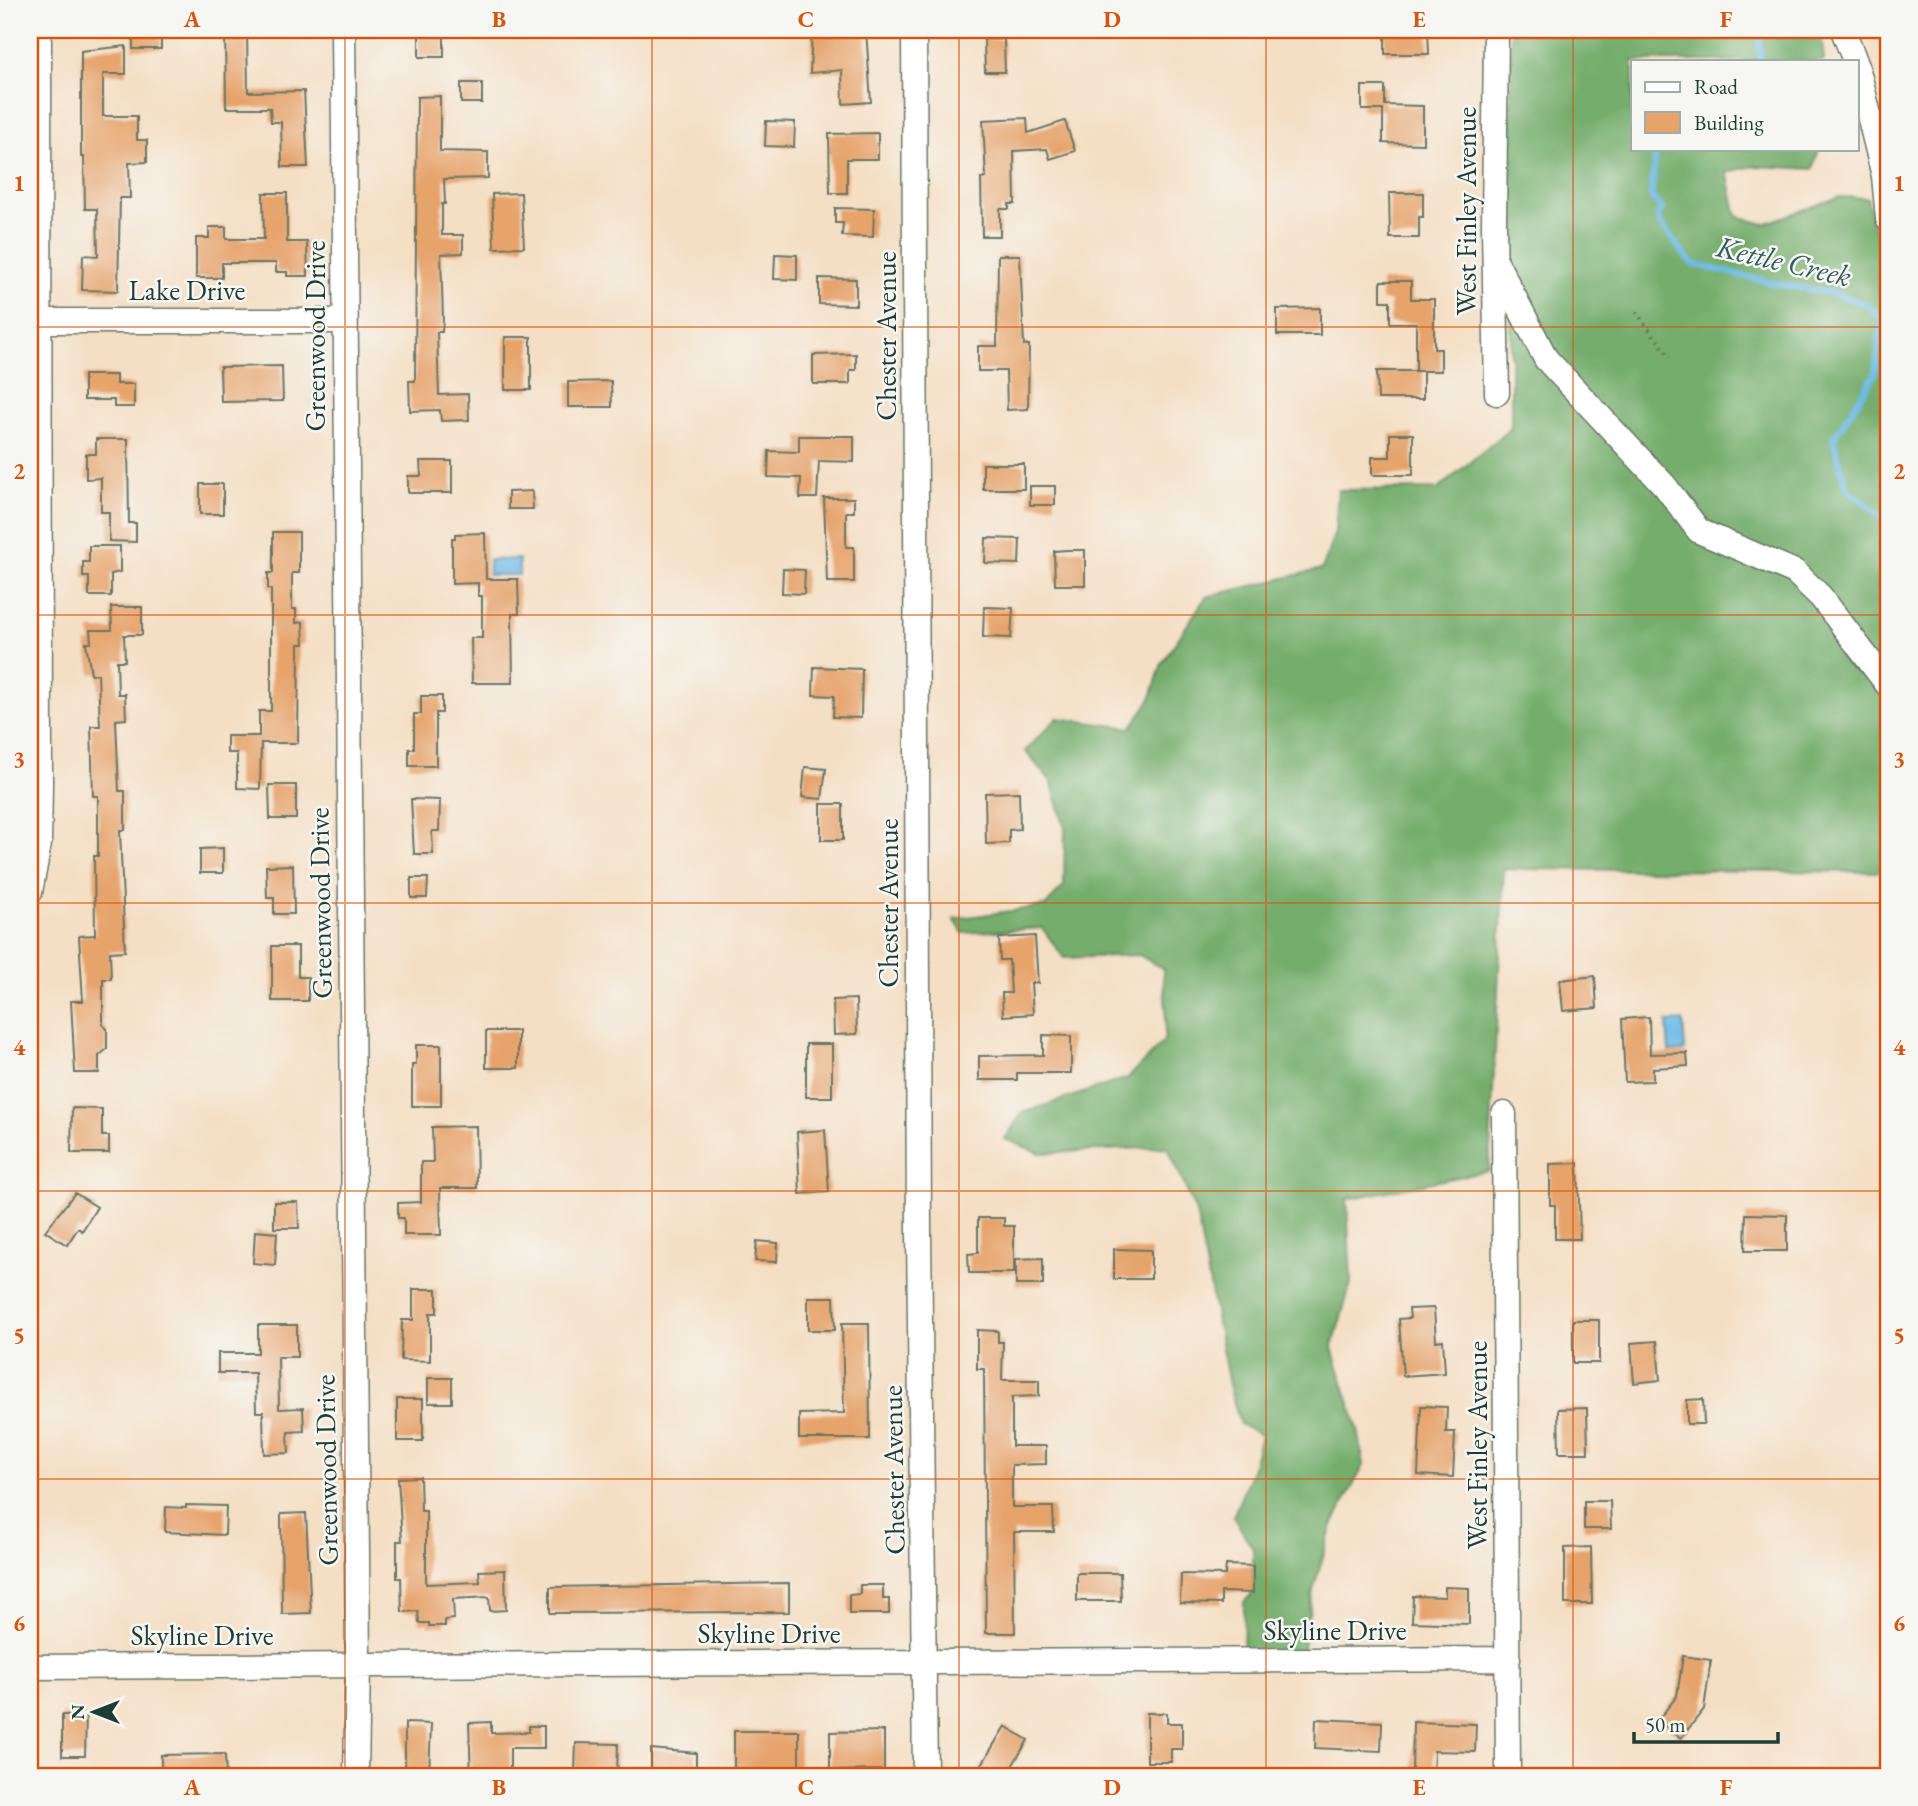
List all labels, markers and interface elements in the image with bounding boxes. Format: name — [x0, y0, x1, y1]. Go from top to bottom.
text: A — [183, 4, 201, 34]
text: B — [492, 4, 506, 34]
text: C — [798, 4, 814, 34]
text: D — [1103, 4, 1121, 34]
text: E — [1412, 4, 1426, 34]
text: F — [1720, 4, 1733, 34]
legend — [1631, 60, 1858, 150]
text: Road — [1694, 73, 1738, 100]
street label: West Finley Avenue — [1448, 106, 1484, 316]
text: Building — [1694, 109, 1764, 136]
text: 1 — [13, 168, 25, 198]
text: 1 — [1893, 168, 1905, 198]
water label: Kettle Creek — [1712, 226, 1855, 295]
street label: Greenwood Drive — [297, 240, 333, 432]
street label: Chester Avenue — [868, 251, 904, 421]
street label: Lake Drive — [129, 272, 246, 308]
text: 2 — [13, 456, 25, 486]
text: 2 — [1893, 456, 1905, 486]
text: 3 — [13, 744, 25, 774]
text: 3 — [1893, 744, 1905, 774]
street label: Greenwood Drive — [300, 807, 340, 999]
street label: Chester Avenue — [870, 818, 906, 988]
text: 4 — [13, 1032, 26, 1062]
text: 4 — [1893, 1032, 1906, 1062]
text: 5 — [13, 1320, 25, 1350]
text: 5 — [1893, 1320, 1905, 1350]
street label: West Finley Avenue — [1459, 1340, 1495, 1550]
street label: Greenwood Drive — [306, 1374, 346, 1566]
street label: Chester Avenue — [874, 1385, 912, 1555]
text: 6 — [13, 1608, 25, 1638]
text: 6 — [1893, 1608, 1905, 1638]
street label: Skyline Drive — [1263, 1612, 1407, 1648]
street label: Skyline Drive — [697, 1615, 841, 1651]
street label: Skyline Drive — [130, 1617, 274, 1653]
north arrow — [60, 1676, 130, 1746]
scale bar — [1634, 1701, 1778, 1745]
text: N — [65, 1704, 90, 1720]
text: 50 m — [1645, 1711, 1686, 1738]
text: A — [183, 1772, 201, 1802]
text: B — [492, 1772, 506, 1802]
text: C — [798, 1772, 814, 1802]
text: D — [1103, 1772, 1121, 1802]
text: E — [1412, 1772, 1426, 1802]
text: F — [1720, 1772, 1733, 1802]

